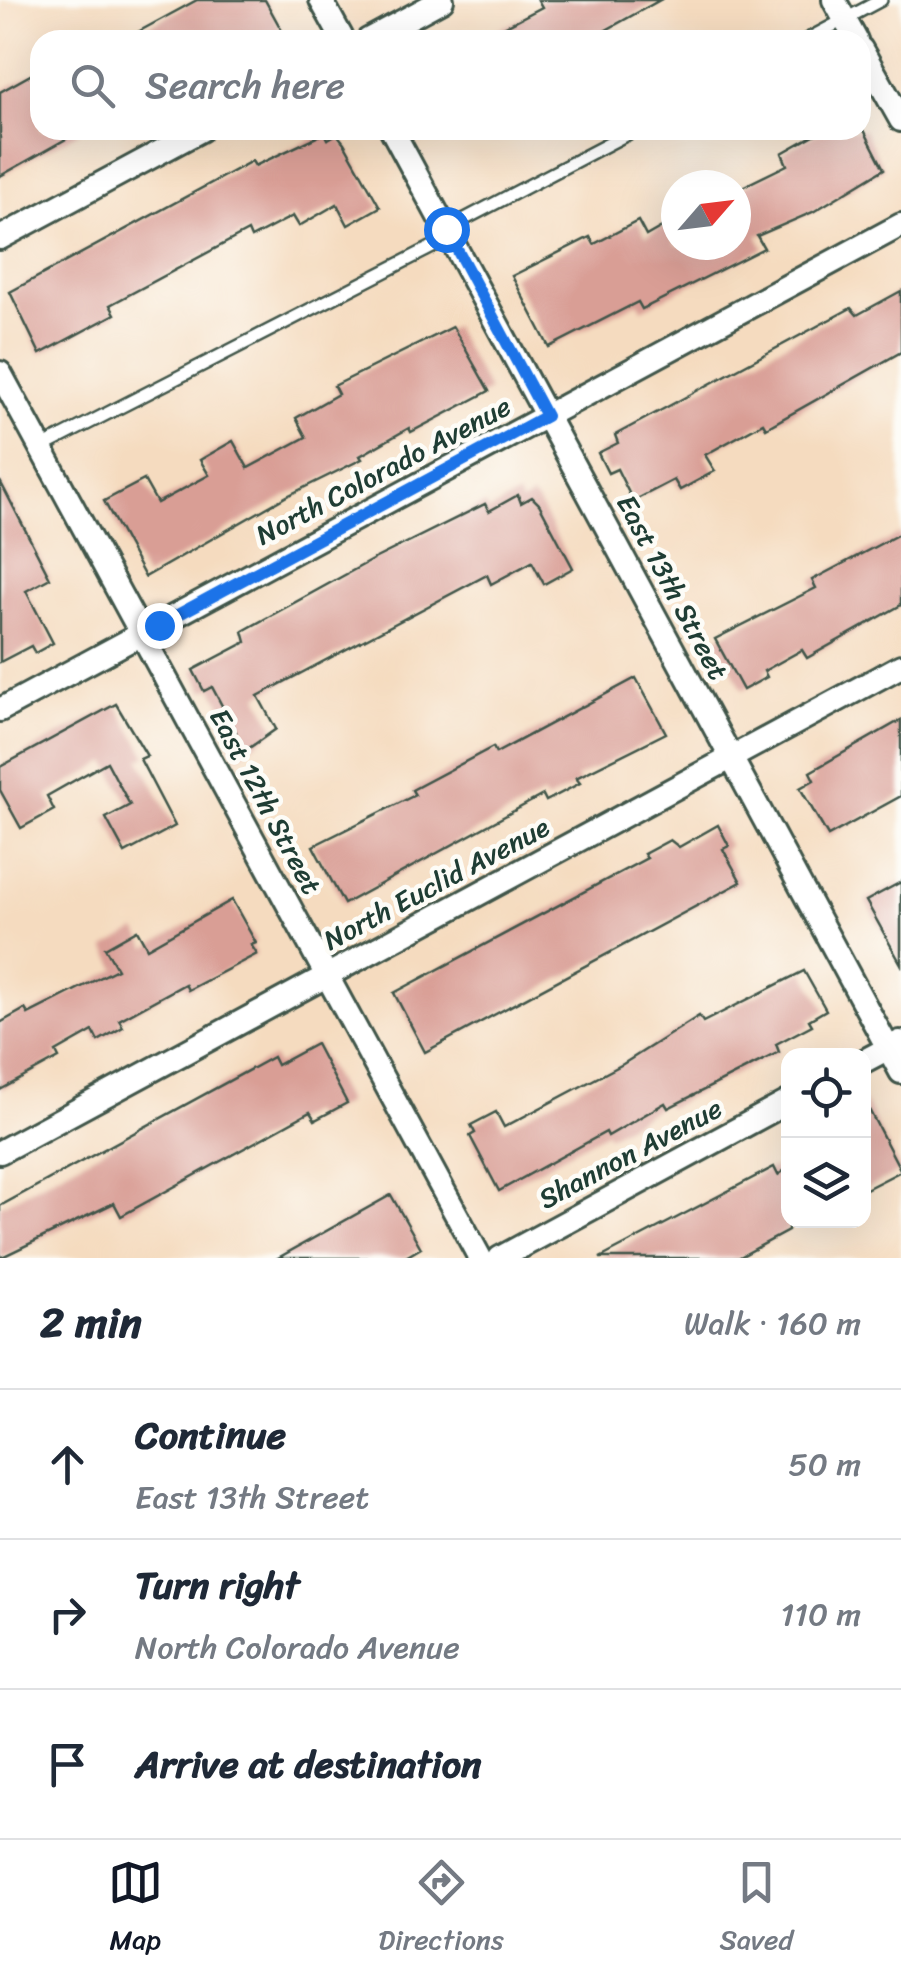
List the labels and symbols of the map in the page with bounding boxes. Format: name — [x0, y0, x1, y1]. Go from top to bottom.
north arrow — [661, 170, 751, 260]
route start — [424, 207, 470, 253]
street label: North Colorado Avenue — [246, 382, 520, 559]
street label: East 13th Street — [603, 485, 742, 689]
route end — [137, 603, 183, 649]
street label: East 12th Street — [196, 699, 335, 904]
street label: North Euclid Avenue — [314, 803, 559, 964]
street label: Shannon Avenue — [529, 1084, 731, 1223]

